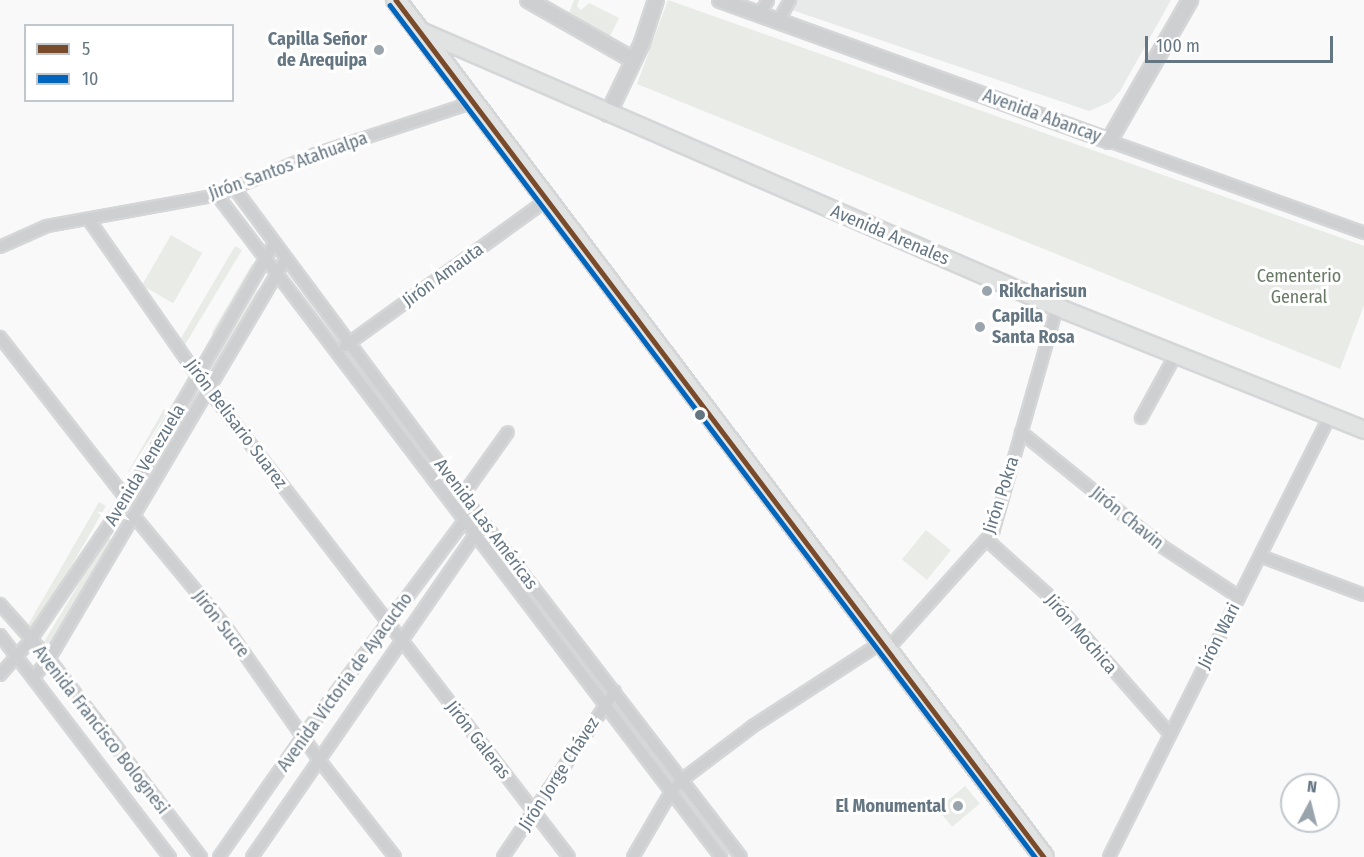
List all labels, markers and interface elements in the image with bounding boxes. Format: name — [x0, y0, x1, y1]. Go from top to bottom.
legend — [24, 24, 234, 102]
scale bar — [1148, 24, 1336, 62]
place label: Capilla Señor de Arequipa — [268, 29, 367, 72]
text: 100 m — [1156, 35, 1200, 57]
text: 5 — [82, 38, 90, 60]
marker: Capilla Señor de Arequipa — [372, 43, 386, 57]
text: 10 — [82, 68, 98, 90]
street label: Avenida Abancay — [980, 85, 1104, 147]
street label: Jirón Santos Atahualpa — [206, 127, 370, 205]
street label: Avenida Arenales — [828, 200, 952, 270]
street label: Jirón Amauta — [398, 238, 488, 312]
park label: Cementerio General — [1257, 266, 1341, 308]
place label: Rikcharisun — [999, 280, 1087, 302]
marker: Rikcharisun — [980, 284, 994, 298]
place label: Capilla Santa Rosa — [992, 306, 1075, 348]
marker: Capilla Santa Rosa — [973, 320, 987, 334]
street label: Jirón Belisario Suarez — [180, 355, 292, 493]
street label: Avenida Venezuela — [100, 400, 190, 530]
unlabelled marker — [694, 409, 706, 421]
street label: Avenida Las Américas — [430, 454, 542, 594]
street label: Jirón Pokra — [978, 454, 1024, 536]
street label: Jirón Chavin — [1086, 482, 1168, 554]
street label: Jirón Sucre — [188, 586, 254, 662]
street label: Avenida Victoria de Ayacucho — [273, 588, 417, 776]
street label: Jirón Mochica — [1040, 590, 1122, 678]
street label: Jirón Wari — [1193, 599, 1245, 673]
street label: Avenida Francisco Bolognesi — [29, 641, 173, 819]
street label: Jirón Galeras — [441, 697, 515, 783]
street label: Jirón Jorge Chávez — [514, 713, 604, 835]
north arrow — [1280, 773, 1340, 833]
text: N — [1306, 777, 1318, 797]
place label: El Monumental — [835, 795, 946, 817]
marker: El Monumental — [951, 799, 965, 813]

